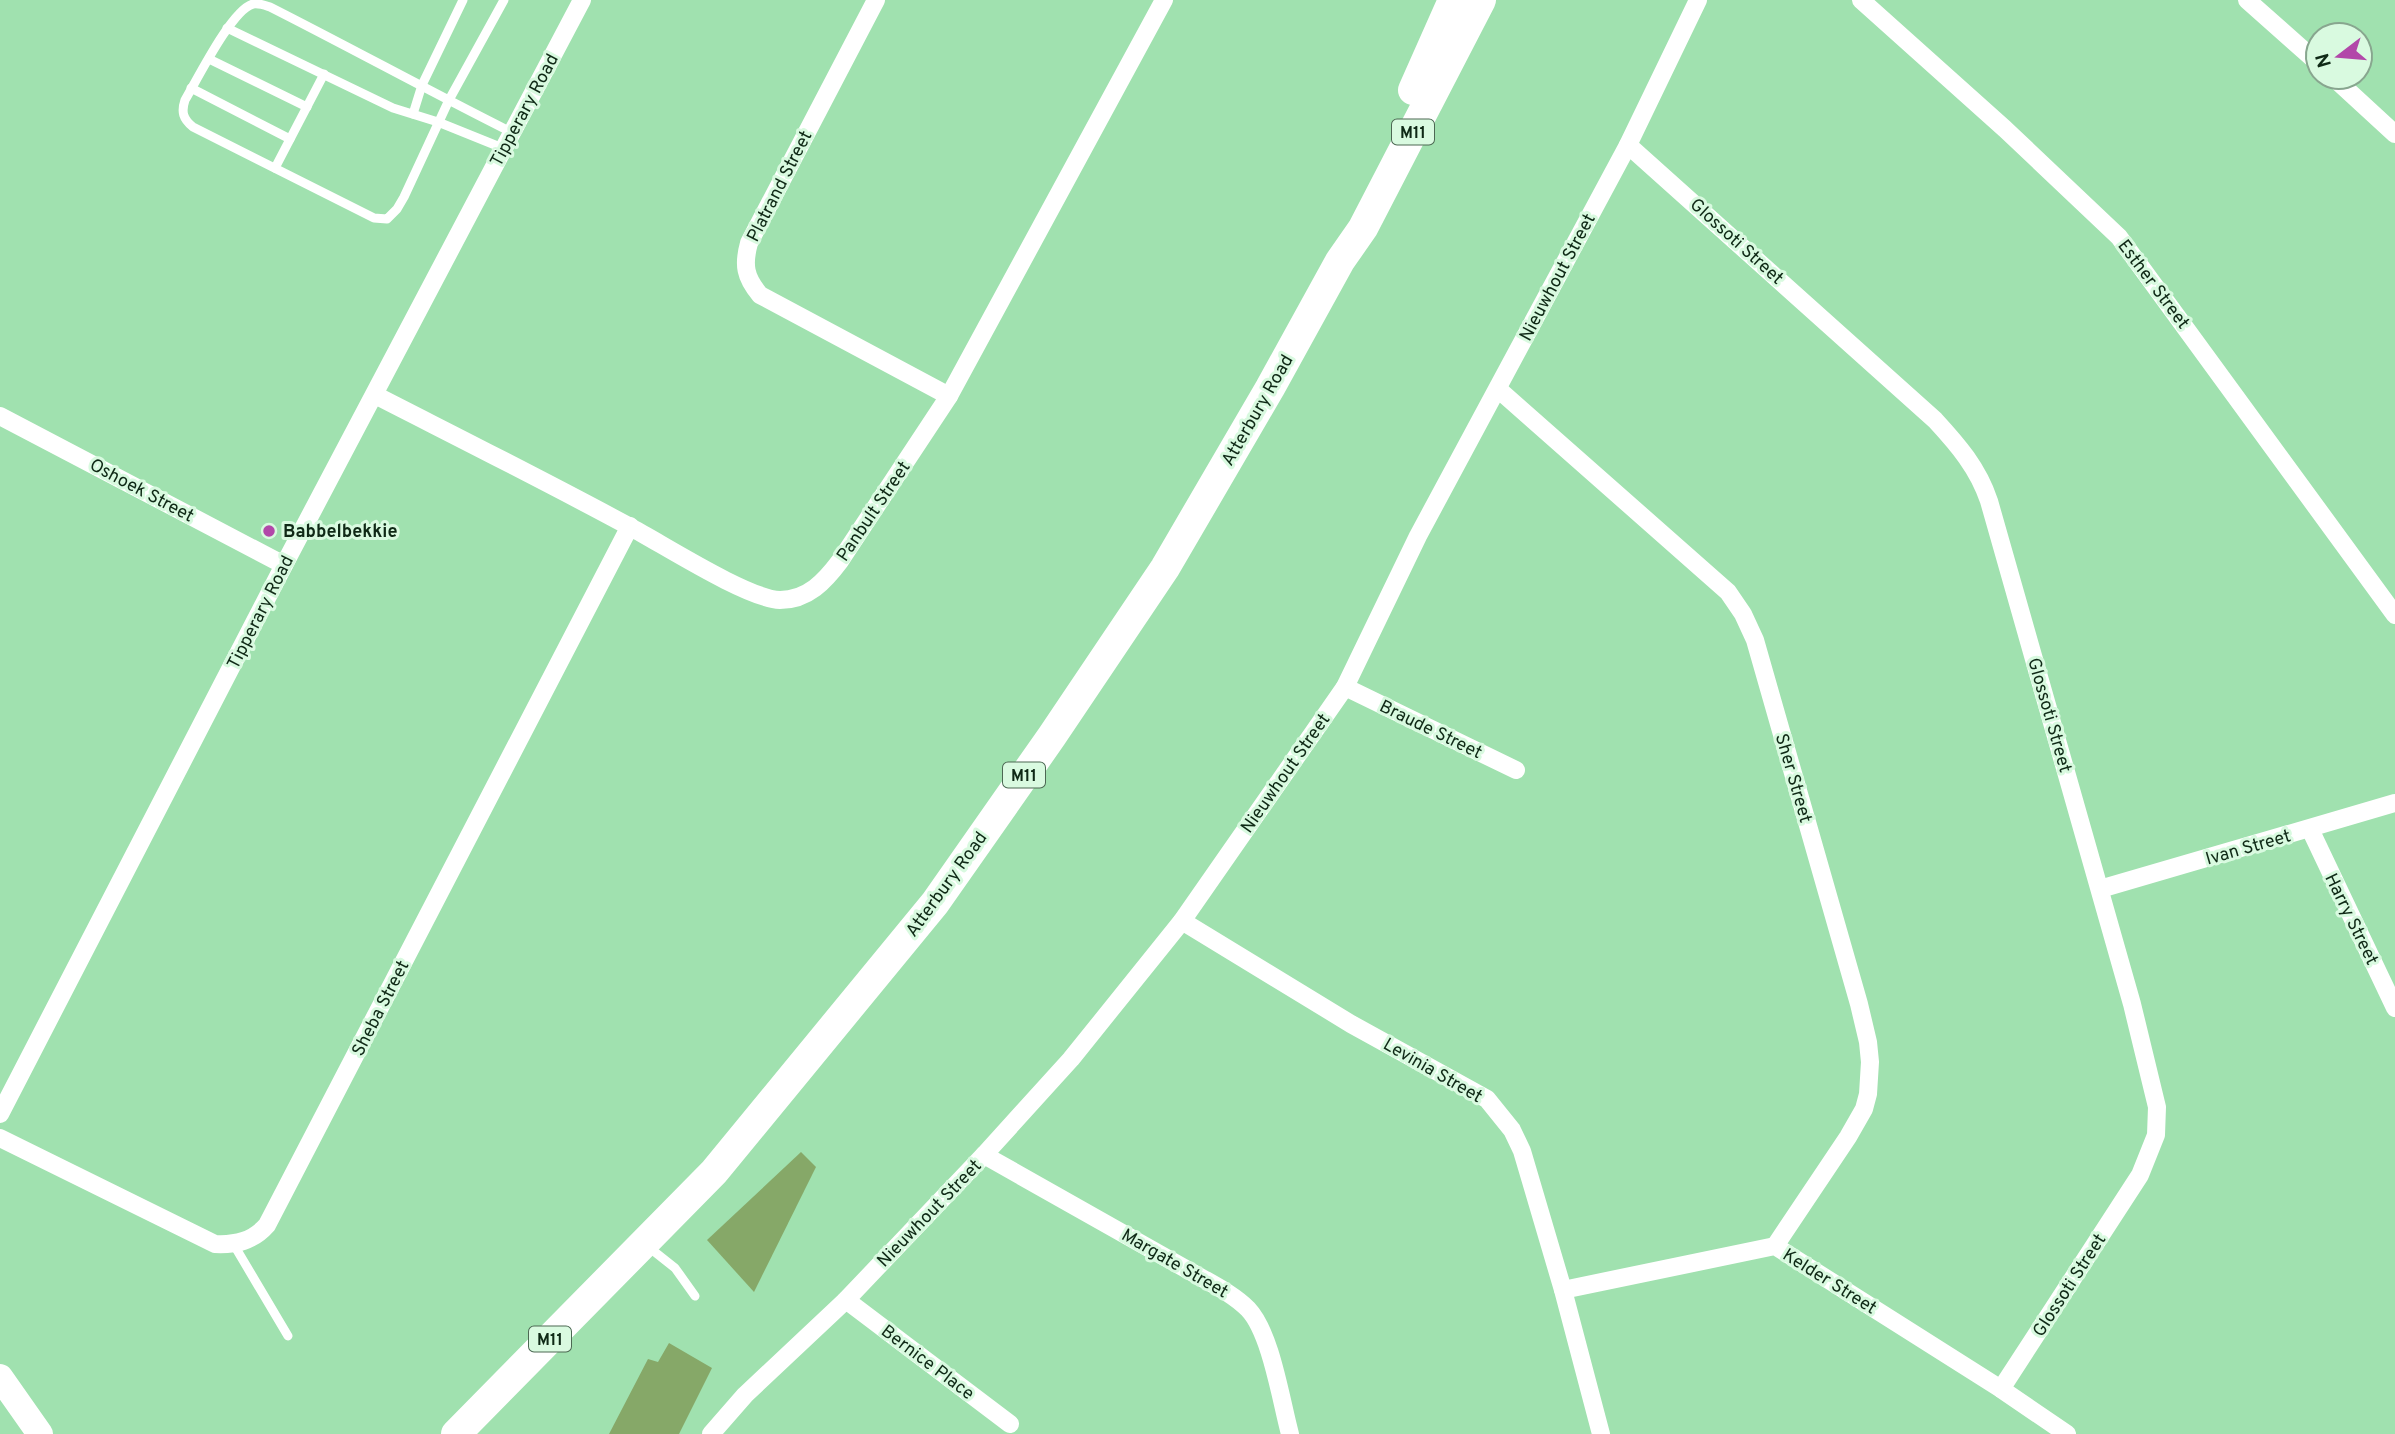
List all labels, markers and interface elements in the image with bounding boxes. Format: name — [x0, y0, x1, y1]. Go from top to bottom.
north arrow — [2304, 21, 2374, 91]
street label: Tipperary Road — [486, 50, 565, 171]
text: N — [2311, 50, 2338, 70]
road number: M11 — [1392, 120, 1434, 144]
street label: Platrand Street — [742, 127, 818, 246]
street label: Glossoti Street — [1684, 194, 1788, 290]
street label: Nieuwhout Street — [1515, 210, 1602, 345]
street label: Esther Street — [2112, 236, 2194, 334]
street label: Atterbury Road — [1217, 351, 1299, 471]
street label: Oshoek Street — [85, 454, 197, 528]
street label: Panbult Street — [832, 457, 916, 567]
place label: Babbelbekkie — [283, 521, 398, 544]
marker: Babbelbekkie — [261, 523, 277, 539]
street label: Tipperary Road — [223, 552, 300, 673]
street label: Glossoti Street — [2021, 655, 2076, 775]
street label: Braude Street — [1375, 696, 1486, 765]
street label: Nieuwhout Street — [1236, 709, 1336, 838]
street label: Sher Street — [1769, 731, 1816, 826]
road number: M11 — [1003, 762, 1045, 788]
street label: Ivan Street — [2203, 825, 2294, 872]
street label: Atterbury Road — [901, 828, 993, 942]
street label: Harry Street — [2319, 870, 2383, 969]
street label: Sheba Street — [347, 957, 415, 1060]
street label: Levinia Street — [1378, 1034, 1486, 1109]
street label: Nieuwhout Street — [873, 1155, 987, 1273]
street label: Margate Street — [1117, 1224, 1232, 1304]
street label: Glossoti Street — [2028, 1230, 2112, 1342]
street label: Kelder Street — [1778, 1244, 1881, 1320]
street label: Bernice Place — [876, 1321, 978, 1406]
road number: M11 — [529, 1326, 571, 1352]

